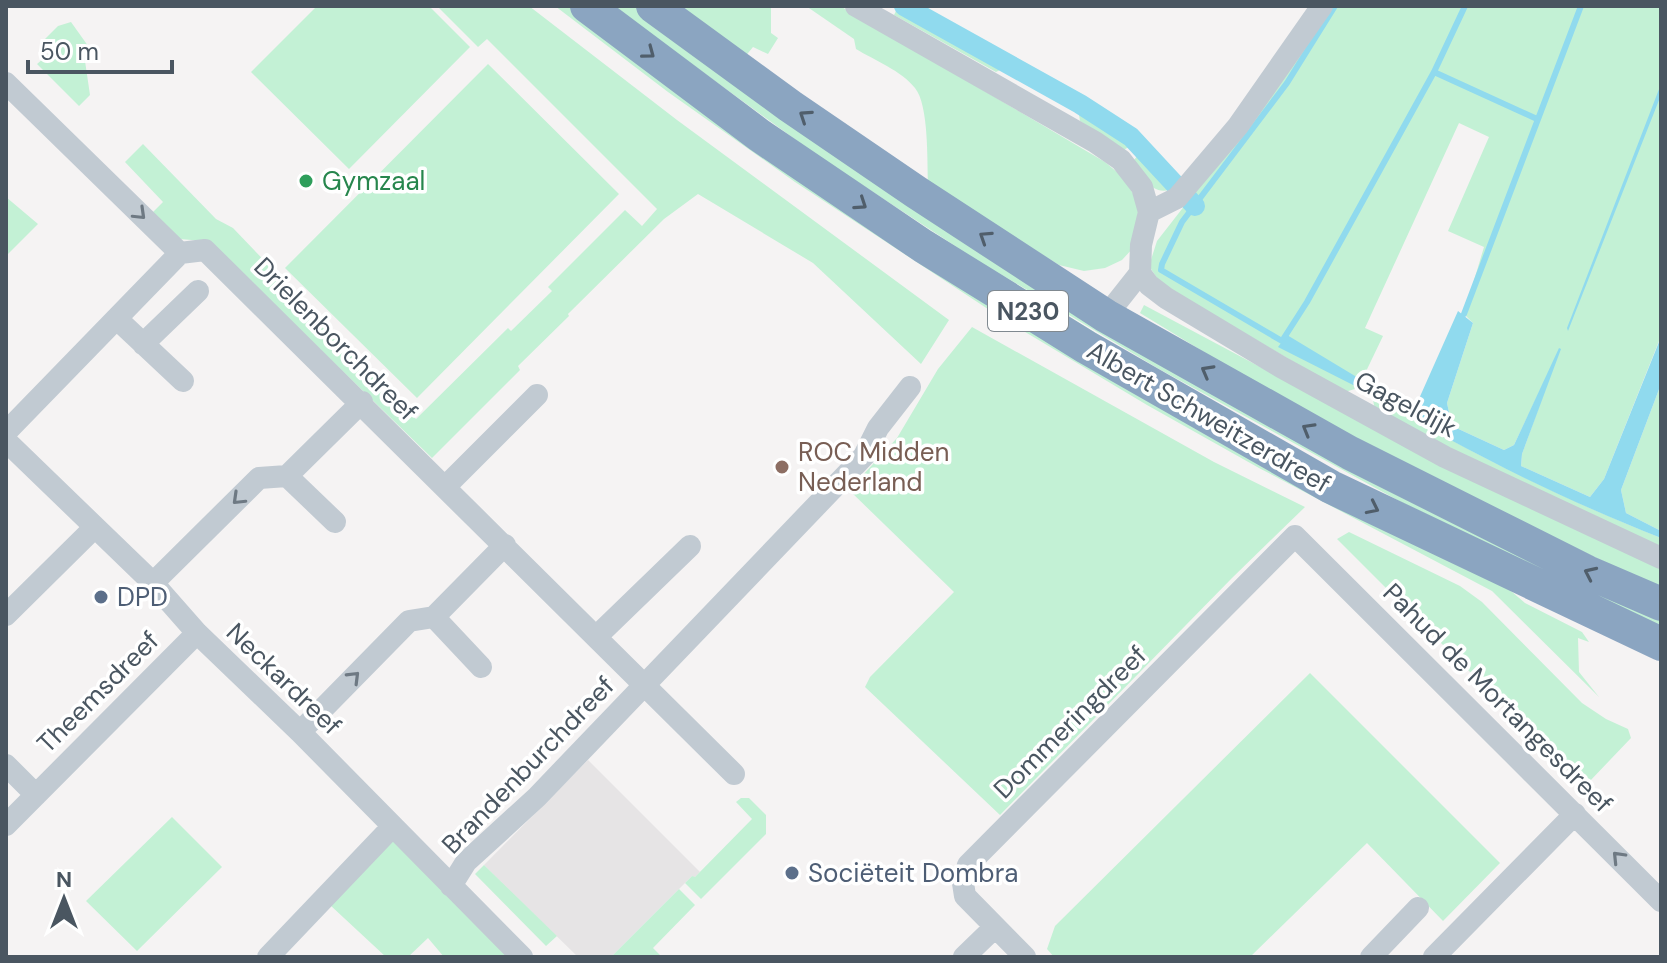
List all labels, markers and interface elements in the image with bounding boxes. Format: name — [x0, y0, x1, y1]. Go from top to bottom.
scale bar — [28, 24, 172, 74]
text: 50 m — [40, 36, 99, 67]
one-way arrow — [641, 43, 655, 58]
one-way arrow — [800, 111, 814, 126]
place label: Gymzaal — [322, 164, 425, 198]
marker: Gymzaal — [297, 172, 315, 190]
one-way arrow — [852, 194, 867, 209]
one-way arrow — [131, 205, 145, 219]
one-way arrow — [979, 231, 993, 246]
street label: Drielenborchdreef — [247, 250, 425, 428]
road number: N230 — [988, 291, 1068, 331]
street label: Albert Schweitzerdreef — [1081, 333, 1337, 501]
street label: Gageldijk — [1349, 363, 1463, 445]
one-way arrow — [1200, 366, 1215, 381]
one-way arrow — [1302, 423, 1317, 439]
place label: ROC Midden Nederland — [798, 435, 950, 499]
marker: ROC Midden Nederland — [773, 458, 791, 476]
one-way arrow — [233, 490, 247, 504]
one-way arrow — [1365, 498, 1380, 513]
one-way arrow — [1583, 566, 1598, 582]
street label: Pahud de Mortangesdreef — [1376, 576, 1620, 820]
place label: DPD — [117, 580, 168, 614]
marker: DPD — [92, 588, 110, 606]
street label: Neckardreef — [219, 615, 349, 743]
street label: Theemsdreef — [30, 624, 166, 760]
street label: Dommeringdreef — [986, 638, 1154, 806]
street label: Brandenburchdreef — [434, 669, 622, 861]
one-way arrow — [345, 672, 359, 686]
one-way arrow — [1613, 852, 1627, 866]
place label: Sociëteit Dombra — [808, 856, 1018, 890]
north arrow — [24, 859, 104, 939]
marker: Sociëteit Dombra — [783, 864, 801, 882]
text: N — [56, 865, 72, 894]

